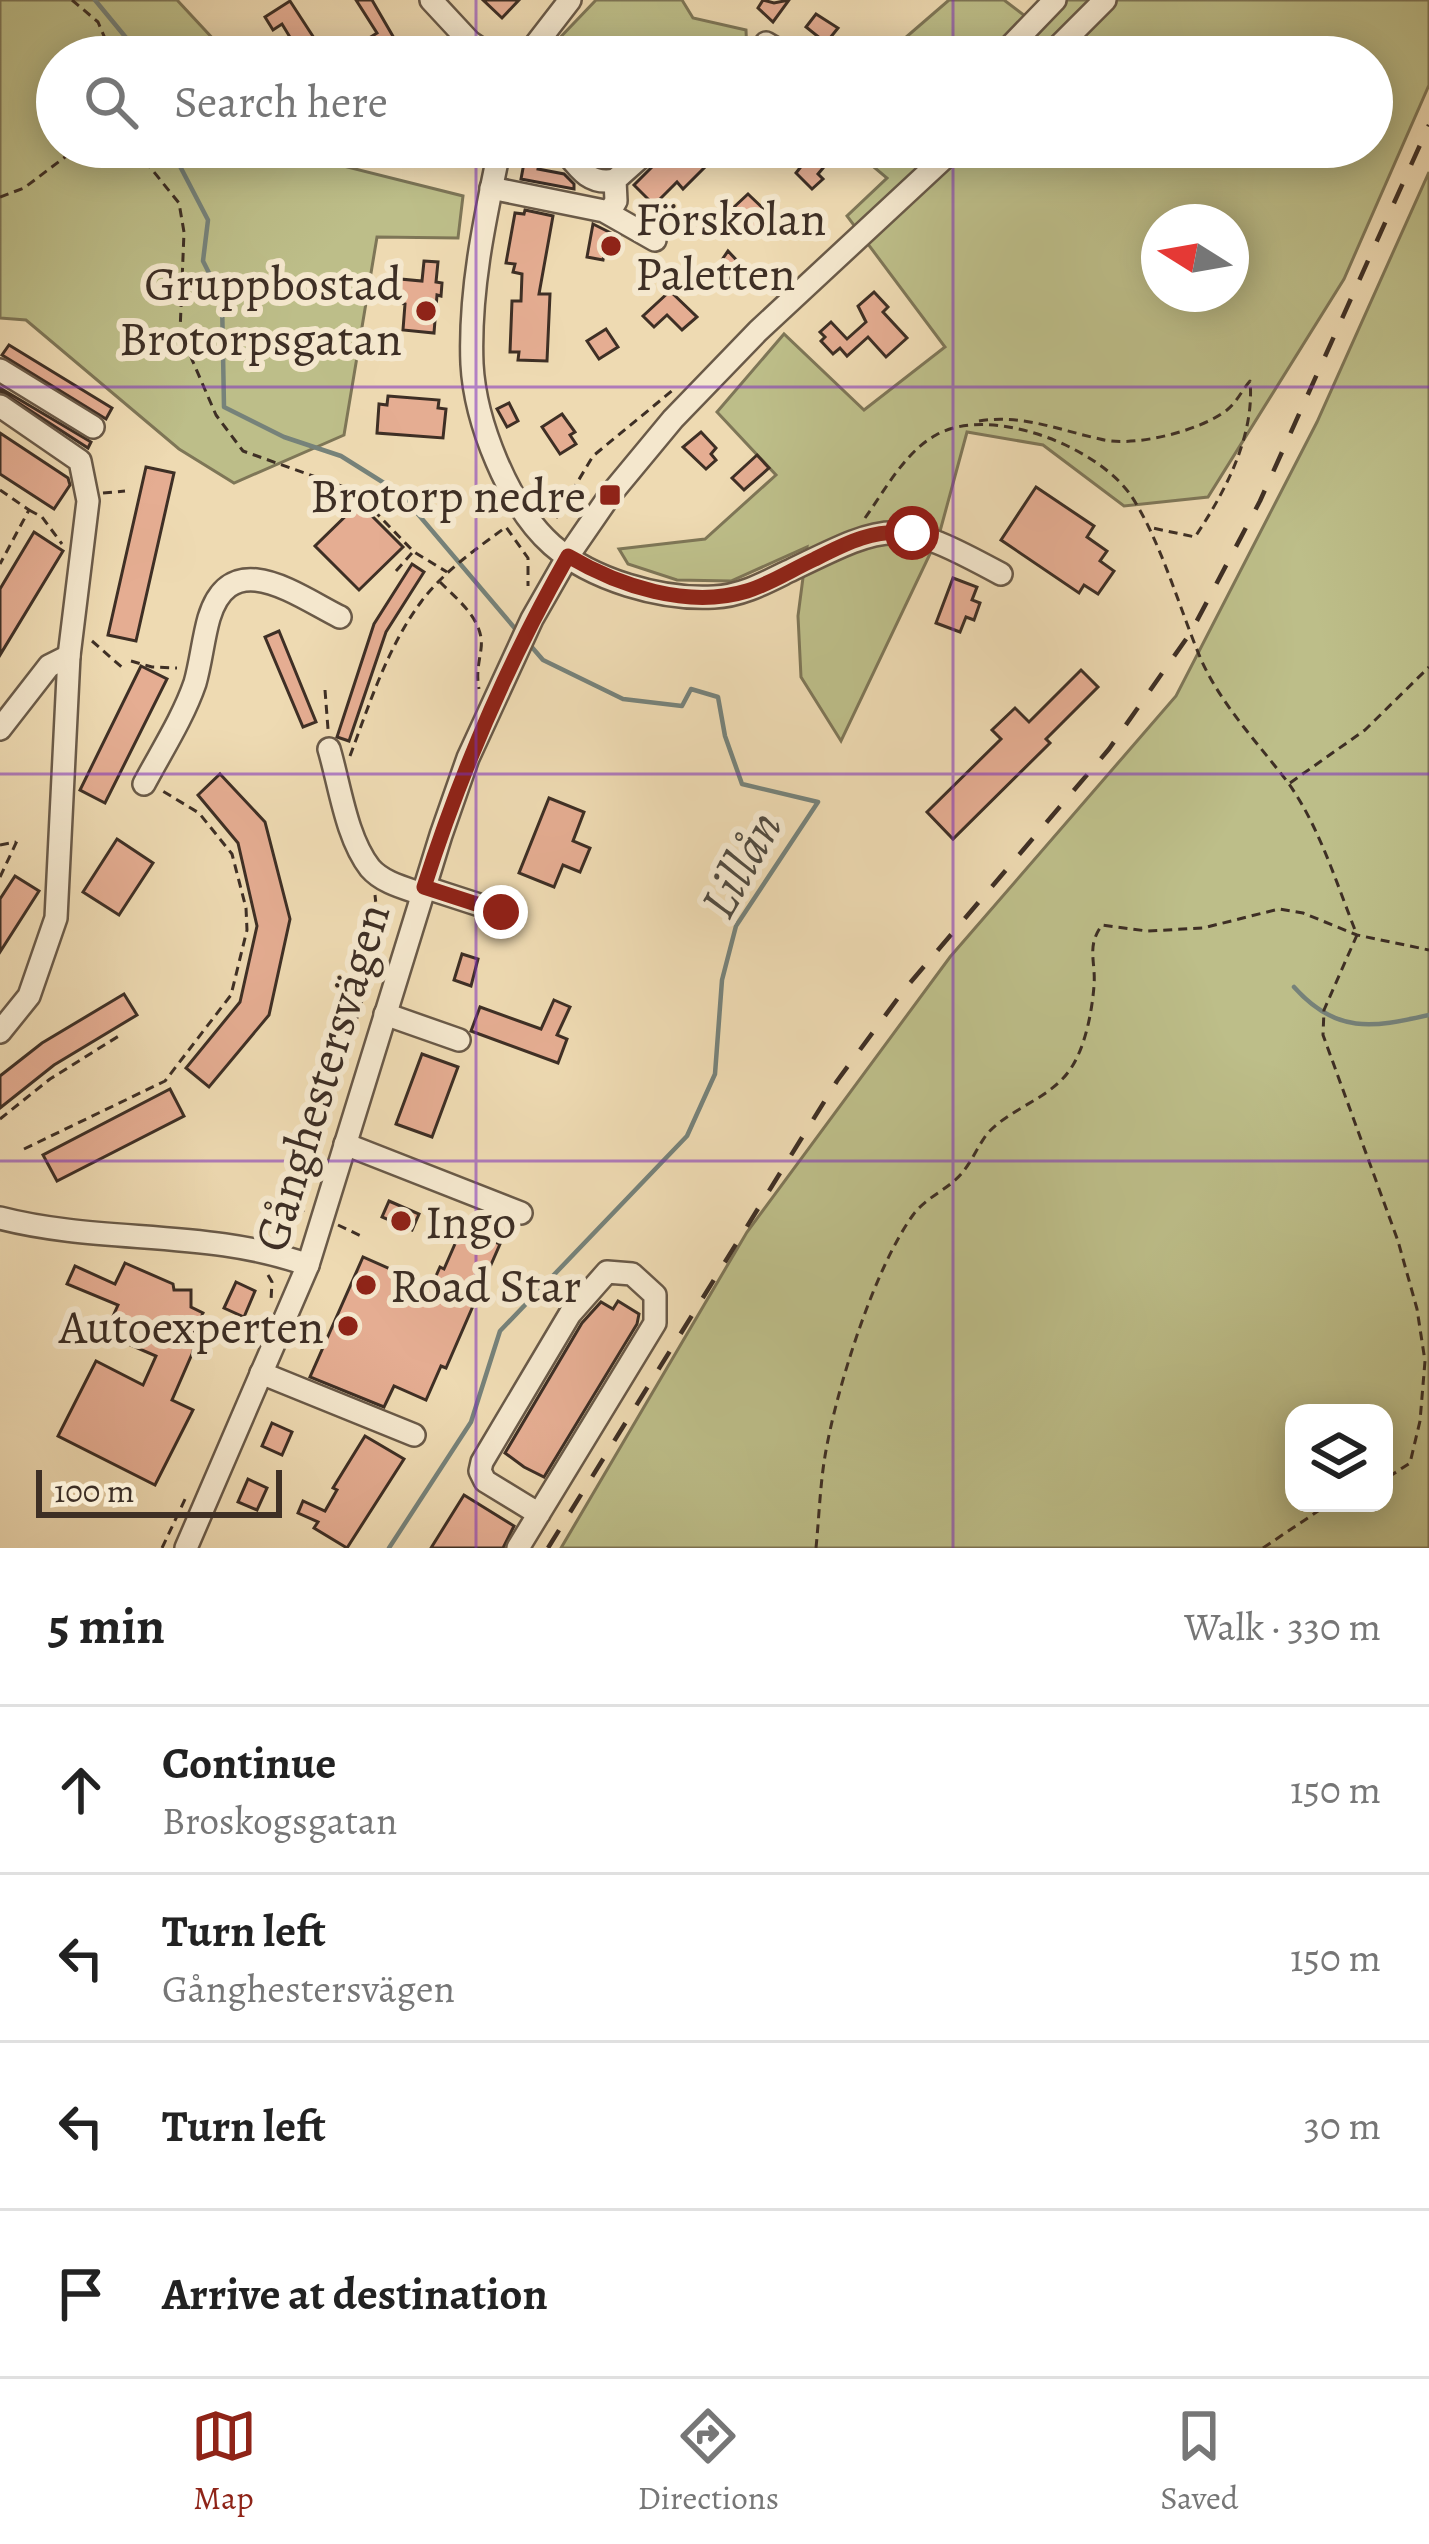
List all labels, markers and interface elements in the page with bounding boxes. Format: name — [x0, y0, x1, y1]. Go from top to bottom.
search box — [36, 36, 1393, 168]
icon: search — [78, 69, 144, 135]
text: Search here — [174, 71, 388, 133]
place label: Förskolan Paletten — [635, 186, 826, 307]
north arrow — [1141, 204, 1249, 312]
marker: Förskolan Paletten — [598, 233, 624, 259]
place label: Gruppbostad Brotorpsgatan — [119, 251, 402, 372]
marker: Gruppbostad Brotorpsgatan — [413, 298, 439, 324]
place label: Brotorp nedre — [310, 463, 586, 529]
marker: Brotorp nedre — [597, 482, 623, 508]
route start — [885, 506, 939, 560]
water label: Lillån — [683, 798, 799, 931]
route end — [474, 885, 528, 939]
street label: Gånghestersvägen — [238, 895, 406, 1259]
place label: Ingo — [425, 1189, 516, 1255]
marker: Ingo — [388, 1208, 414, 1234]
place label: Road Star — [390, 1253, 581, 1319]
marker: Road Star — [353, 1272, 379, 1298]
place label: Autoexperten — [58, 1294, 324, 1360]
marker: Autoexperten — [335, 1313, 361, 1339]
map controls — [1285, 1404, 1393, 1512]
button: layers — [1285, 1404, 1393, 1512]
scale bar — [36, 1464, 282, 1517]
text: 100 m — [54, 1468, 134, 1513]
text: 5 min — [48, 1591, 165, 1661]
text: Walk · 330 m — [1184, 1600, 1381, 1653]
text: Continue — [162, 1732, 336, 1794]
icon: ahead — [48, 1757, 114, 1823]
text: 150 m — [1290, 1763, 1381, 1816]
text: Broskogsgatan — [162, 1794, 397, 1847]
text: Turn left — [162, 1900, 326, 1962]
icon: left — [48, 1925, 114, 1991]
text: 150 m — [1290, 1931, 1381, 1984]
text: Gånghestersvägen — [162, 1962, 455, 2015]
icon: left — [48, 2093, 114, 2159]
text: Turn left — [162, 2095, 326, 2157]
text: 30 m — [1304, 2099, 1381, 2152]
icon: arrive — [48, 2261, 114, 2327]
text: Arrive at destination — [162, 2263, 548, 2325]
tab: Map — [191, 2403, 257, 2520]
tab: Directions — [638, 2403, 779, 2520]
tab: Saved — [1160, 2403, 1238, 2520]

